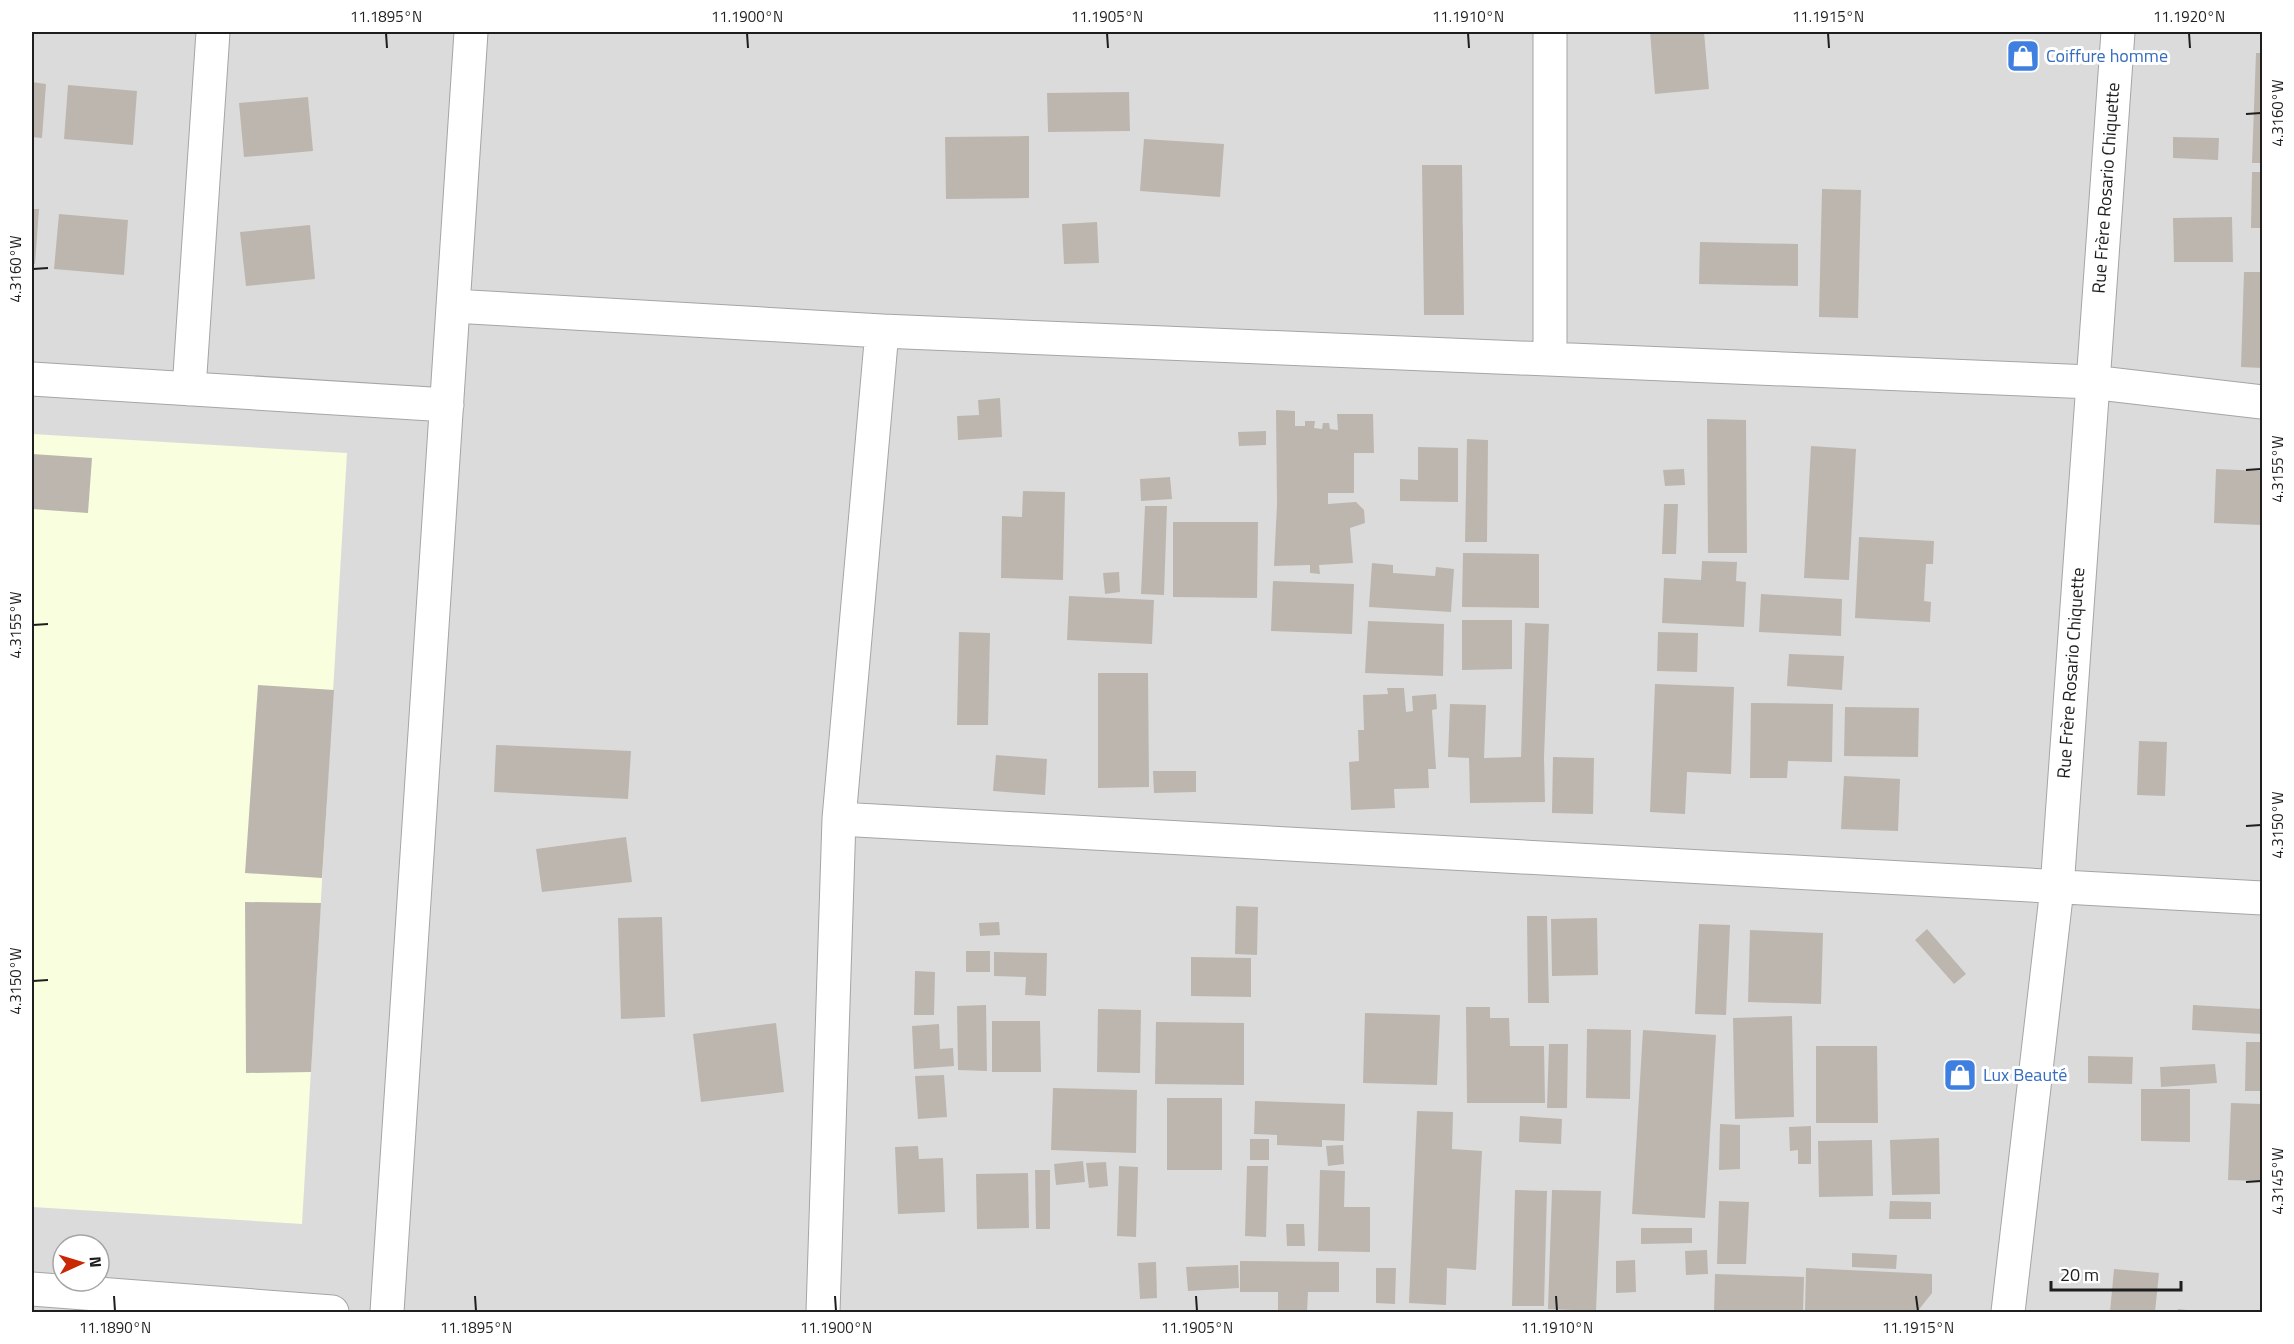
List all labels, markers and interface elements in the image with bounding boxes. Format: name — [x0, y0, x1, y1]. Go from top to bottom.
text: 11.1895°N — [350, 5, 422, 28]
text: 11.1900°N — [711, 5, 783, 28]
text: 11.1905°N — [1071, 5, 1143, 28]
text: 11.1910°N — [1432, 5, 1504, 28]
text: 11.1915°N — [1792, 5, 1864, 28]
text: 11.1920°N — [2153, 5, 2225, 28]
shop icon: Coiffure homme — [2005, 38, 2041, 74]
place label: Coiffure homme — [2046, 42, 2168, 69]
text: 4.3160°W — [2266, 80, 2289, 146]
street label: Rue Frère Rosario Chiquette — [2085, 81, 2126, 294]
text: 4.3160°W — [4, 236, 27, 302]
text: 4.3155°W — [2266, 436, 2289, 502]
street label: Rue Frère Rosario Chiquette — [2050, 566, 2091, 779]
text: 4.3155°W — [4, 592, 27, 658]
text: 4.3150°W — [2266, 792, 2289, 858]
text: 4.3150°W — [4, 948, 27, 1014]
shop icon: Lux Beauté — [1942, 1057, 1978, 1093]
place label: Lux Beauté — [1983, 1061, 2067, 1088]
text: 4.3145°W — [2266, 1148, 2289, 1214]
north arrow — [51, 1233, 111, 1293]
scale bar — [2051, 1254, 2182, 1292]
text: N — [84, 1256, 108, 1268]
text: 20 m — [2060, 1261, 2099, 1288]
text: 11.1890°N — [79, 1316, 151, 1339]
text: 11.1895°N — [440, 1316, 512, 1339]
text: 11.1900°N — [800, 1316, 872, 1339]
text: 11.1905°N — [1161, 1316, 1233, 1339]
text: 11.1910°N — [1521, 1316, 1593, 1339]
text: 11.1915°N — [1882, 1316, 1954, 1339]

